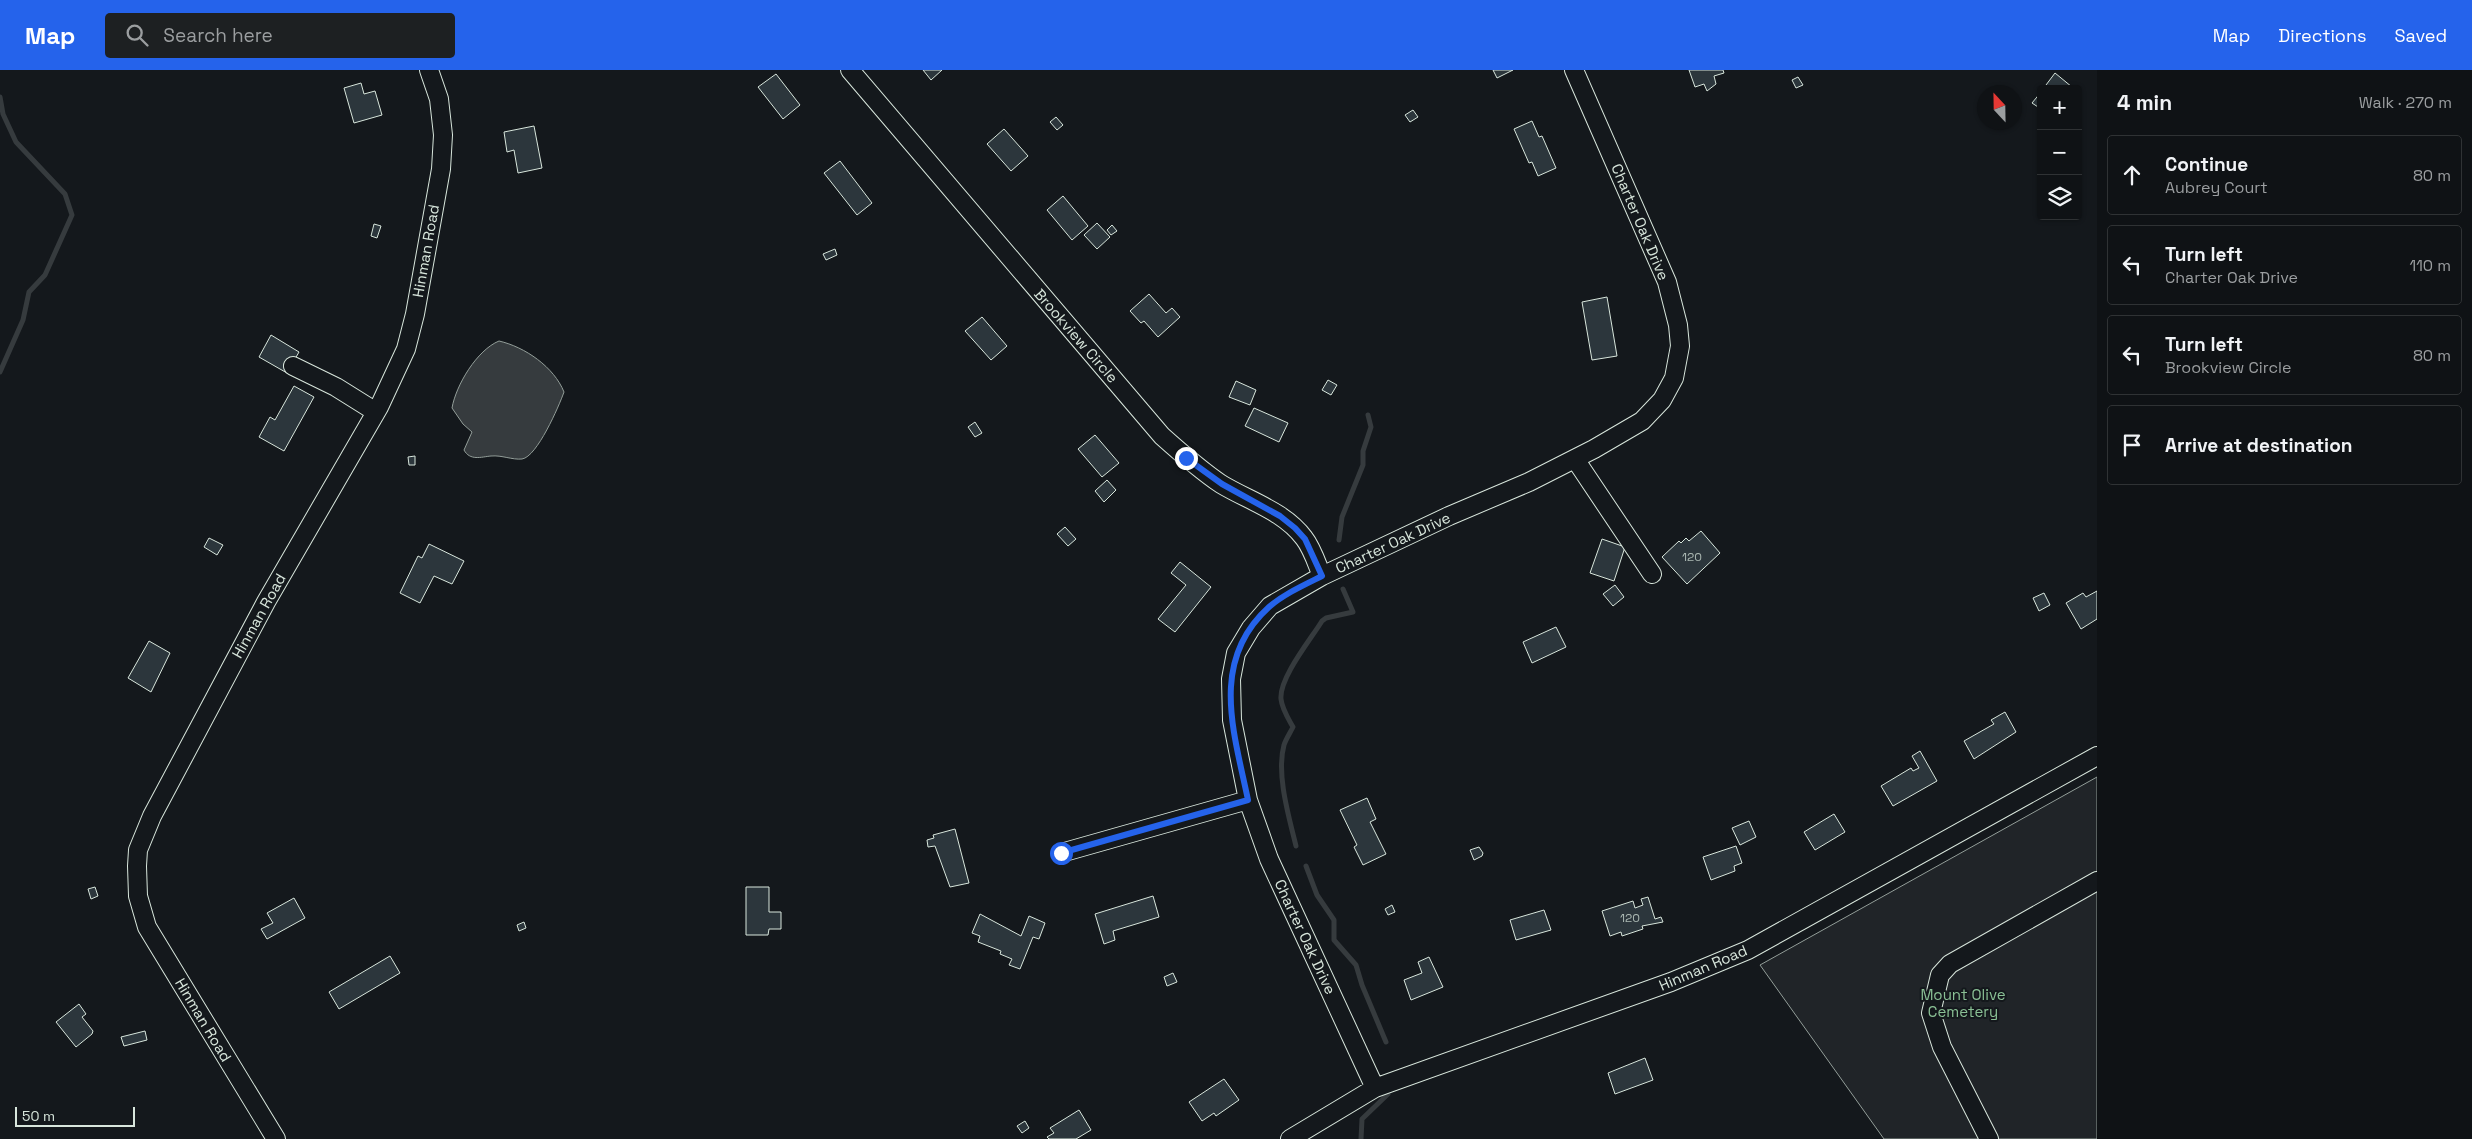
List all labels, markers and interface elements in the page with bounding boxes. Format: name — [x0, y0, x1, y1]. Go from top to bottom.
search box — [105, 13, 455, 58]
text: Map — [25, 20, 75, 51]
icon: search — [123, 21, 151, 49]
text: Search here — [163, 23, 273, 48]
text: Map — [2213, 24, 2250, 47]
text: Directions — [2278, 24, 2367, 47]
text: Saved — [2395, 24, 2447, 47]
north arrow — [1977, 85, 2022, 130]
map controls — [2037, 85, 2082, 220]
button: + — [2037, 85, 2082, 130]
text: 4 min — [2117, 89, 2172, 116]
text: Walk · 270 m — [2359, 92, 2452, 113]
button: − — [2037, 130, 2082, 175]
text: Continue — [2165, 152, 2248, 177]
street label: Charter Oak Drive — [1607, 161, 1674, 283]
icon: ahead — [2118, 161, 2146, 189]
text: 80 m — [2413, 165, 2451, 186]
button: layers — [2037, 175, 2082, 220]
text: Aubrey Court — [2165, 177, 2268, 198]
street label: Hinman Road — [408, 203, 443, 299]
text: Turn left — [2165, 242, 2243, 267]
icon: left — [2118, 251, 2146, 279]
text: 110 m — [2409, 255, 2451, 276]
text: Charter Oak Drive — [2165, 267, 2298, 288]
street label: Brookview Circle — [1030, 285, 1122, 387]
text: Turn left — [2165, 332, 2243, 357]
icon: left — [2118, 341, 2146, 369]
text: 80 m — [2413, 345, 2451, 366]
text: Brookview Circle — [2165, 357, 2291, 378]
icon: arrive — [2118, 431, 2146, 459]
text: Arrive at destination — [2165, 433, 2353, 458]
route end — [1175, 447, 1198, 470]
street label: Charter Oak Drive — [1332, 508, 1453, 577]
house number: 120 — [1682, 549, 1702, 565]
street label: Hinman Road — [227, 570, 290, 662]
route start — [1050, 842, 1073, 865]
street label: Charter Oak Drive — [1271, 876, 1340, 997]
house number: 120 — [1620, 910, 1640, 926]
street label: Hinman Road — [1656, 940, 1750, 995]
street label: Hinman Road — [171, 975, 236, 1065]
park label: Mount Olive Cemetery — [1920, 985, 2006, 1021]
scale bar — [15, 1104, 135, 1127]
text: 50 m — [22, 1107, 55, 1125]

